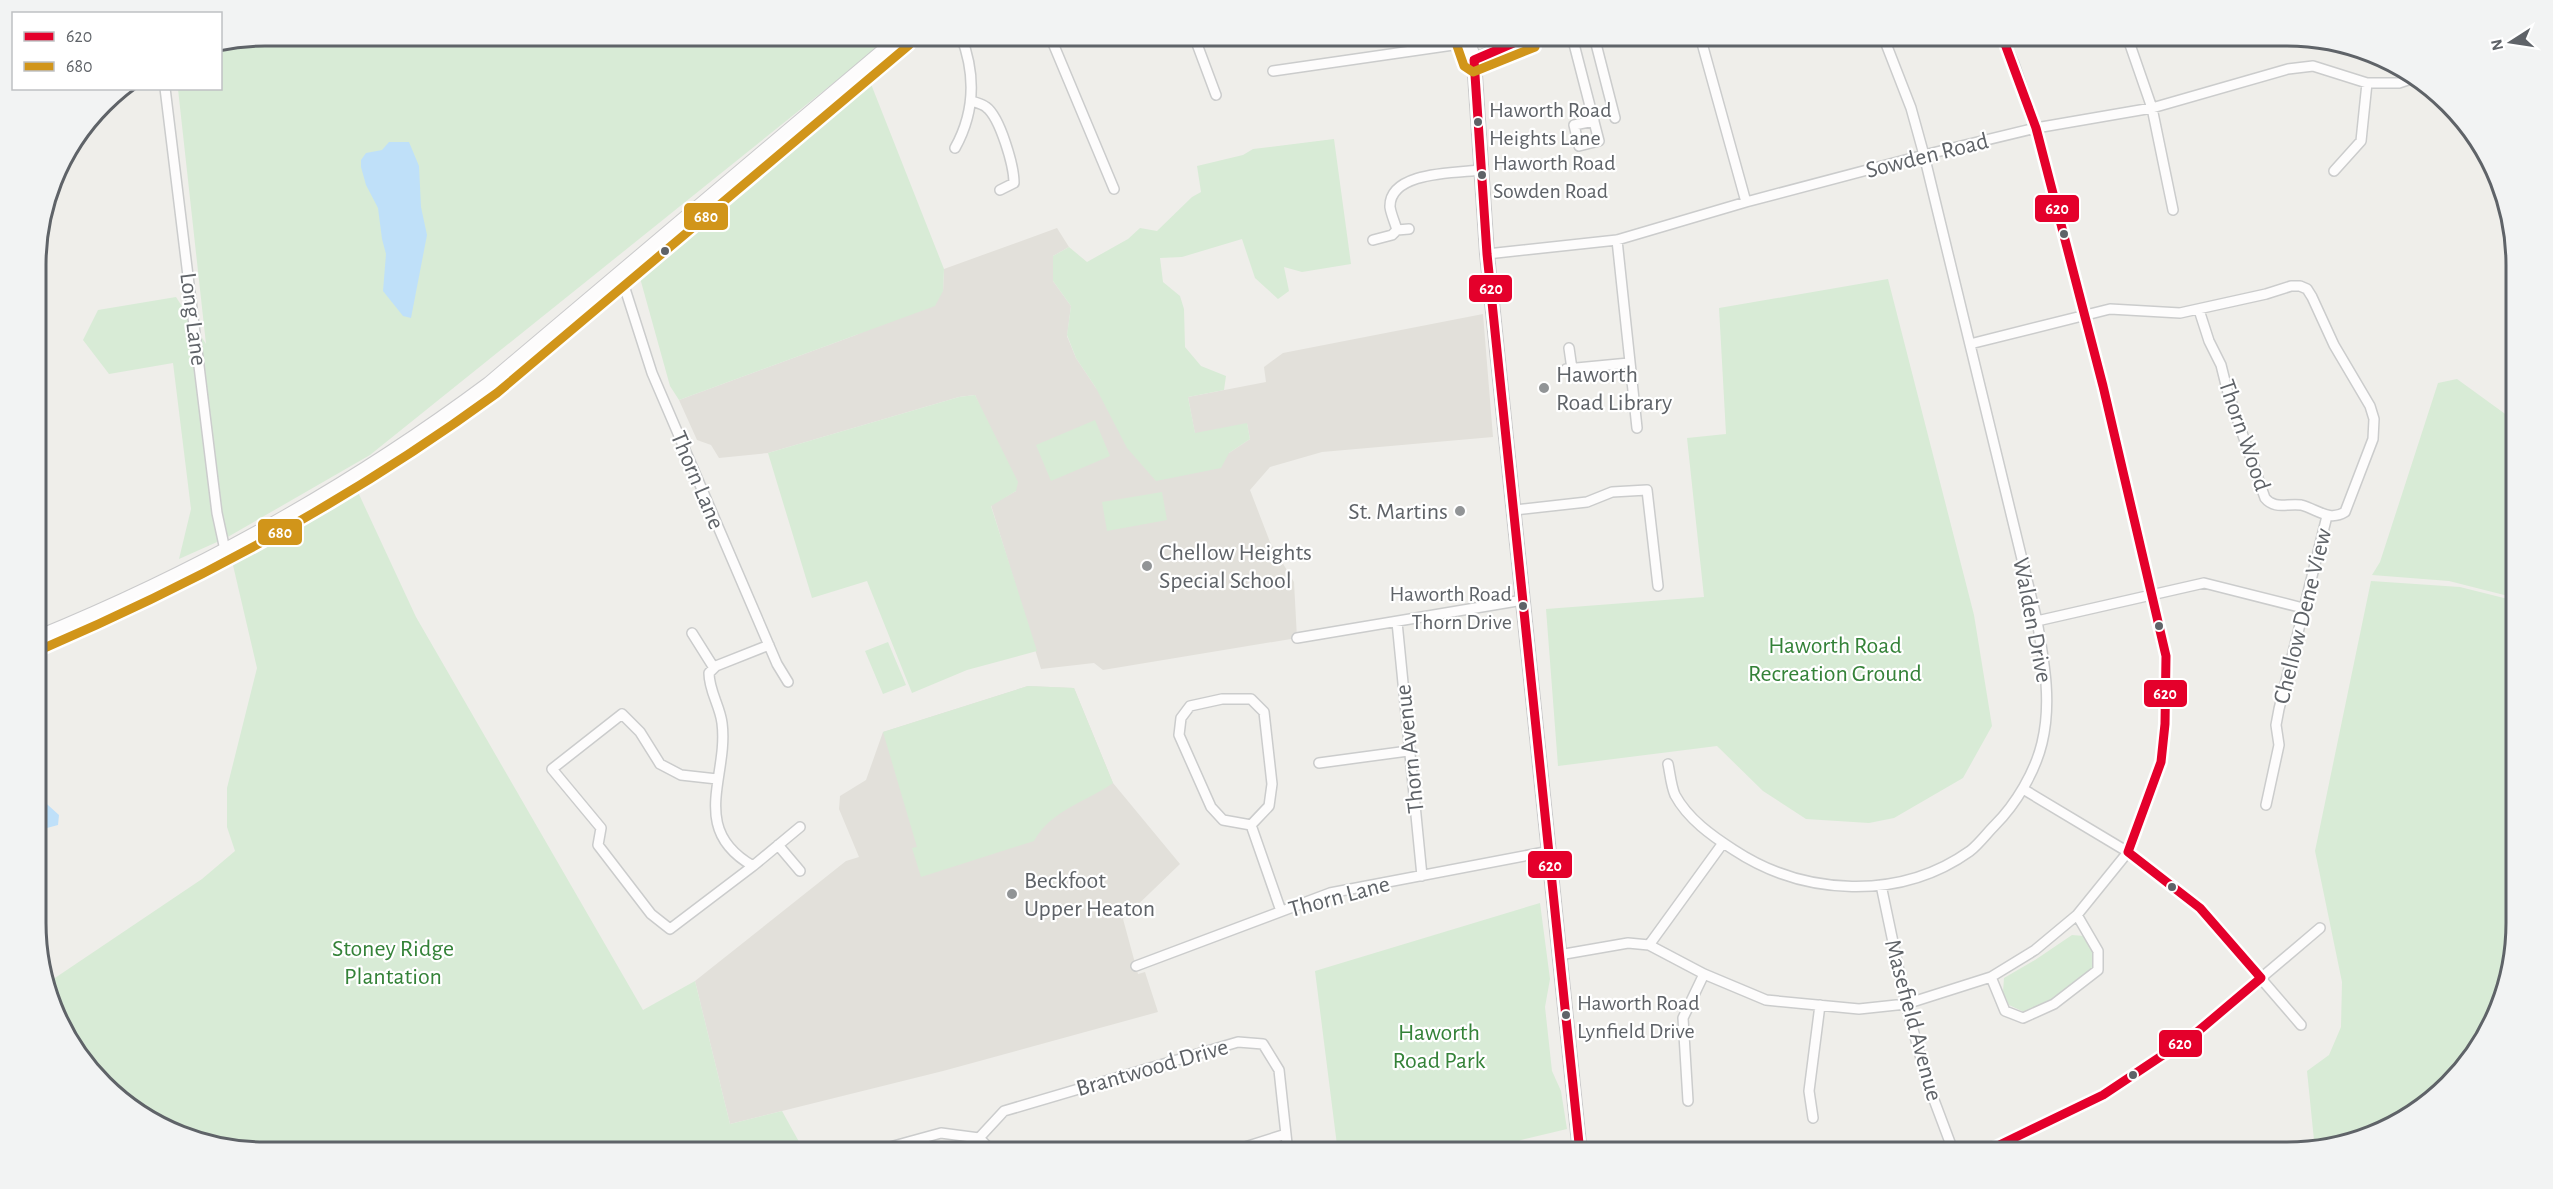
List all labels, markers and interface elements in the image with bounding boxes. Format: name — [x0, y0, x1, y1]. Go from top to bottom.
legend — [12, 12, 222, 90]
north arrow — [2481, 12, 2541, 72]
text: 620 — [66, 28, 92, 46]
text: N — [2488, 38, 2506, 52]
text: 680 — [66, 58, 93, 76]
place label: Haworth Road Heights Lane — [1489, 99, 1612, 149]
marker: Haworth Road Heights Lane — [1472, 116, 1484, 128]
street label: Sowden Road — [1863, 129, 1991, 183]
place label: Haworth Road Sowden Road — [1493, 152, 1616, 202]
marker: Haworth Road Sowden Road — [1476, 169, 1488, 181]
line badge: 620 — [2034, 194, 2080, 223]
text: 620 — [2045, 201, 2069, 217]
line badge: 680 — [683, 202, 729, 231]
text: 680 — [694, 209, 718, 225]
unlabelled marker — [2058, 228, 2070, 240]
unlabelled marker — [659, 245, 671, 257]
street label: Long Lane — [175, 271, 211, 367]
line badge: 620 — [1468, 274, 1513, 303]
text: 620 — [1479, 281, 1503, 297]
place label: Haworth Road Library — [1556, 363, 1672, 415]
street label: Thorn Wood — [2214, 377, 2274, 494]
marker: Haworth Road Library — [1537, 381, 1551, 395]
street label: Thorn Lane — [666, 428, 728, 533]
place label: St. Martins — [1348, 500, 1448, 524]
marker: St. Martins — [1453, 504, 1467, 518]
line badge: 680 — [257, 518, 303, 546]
text: 680 — [268, 525, 292, 541]
street label: Chellow Dene View — [2270, 526, 2336, 706]
place label: Chellow Heights Special School — [1159, 541, 1312, 593]
street label: Walden Drive — [2008, 556, 2056, 685]
marker: Chellow Heights Special School — [1140, 559, 1154, 573]
place label: Haworth Road Thorn Drive — [1389, 583, 1512, 633]
marker: Haworth Road Thorn Drive — [1517, 600, 1529, 612]
unlabelled marker — [2153, 620, 2165, 632]
park label: Haworth Road Recreation Ground — [1748, 634, 1922, 686]
line badge: 620 — [2143, 679, 2188, 708]
street label: Thorn Avenue — [1391, 683, 1429, 815]
text: 620 — [2153, 686, 2177, 702]
line badge: 620 — [1527, 850, 1573, 879]
text: 620 — [1538, 858, 1562, 874]
place label: Beckfoot Upper Heaton — [1024, 869, 1155, 921]
street label: Thorn Lane — [1286, 872, 1393, 922]
unlabelled marker — [2166, 881, 2178, 893]
marker: Beckfoot Upper Heaton — [1005, 887, 1019, 901]
park label: Stoney Ridge Plantation — [332, 937, 454, 989]
street label: Masefield Avenue — [1880, 937, 1946, 1104]
place label: Haworth Road Lynfield Drive — [1577, 992, 1700, 1042]
marker: Haworth Road Lynfield Drive — [1560, 1009, 1572, 1021]
park label: Haworth Road Park — [1392, 1021, 1486, 1073]
line badge: 620 — [2158, 1029, 2203, 1058]
street label: Brantwood Drive — [1074, 1035, 1231, 1101]
text: 620 — [2168, 1036, 2192, 1052]
unlabelled marker — [2127, 1069, 2139, 1081]

